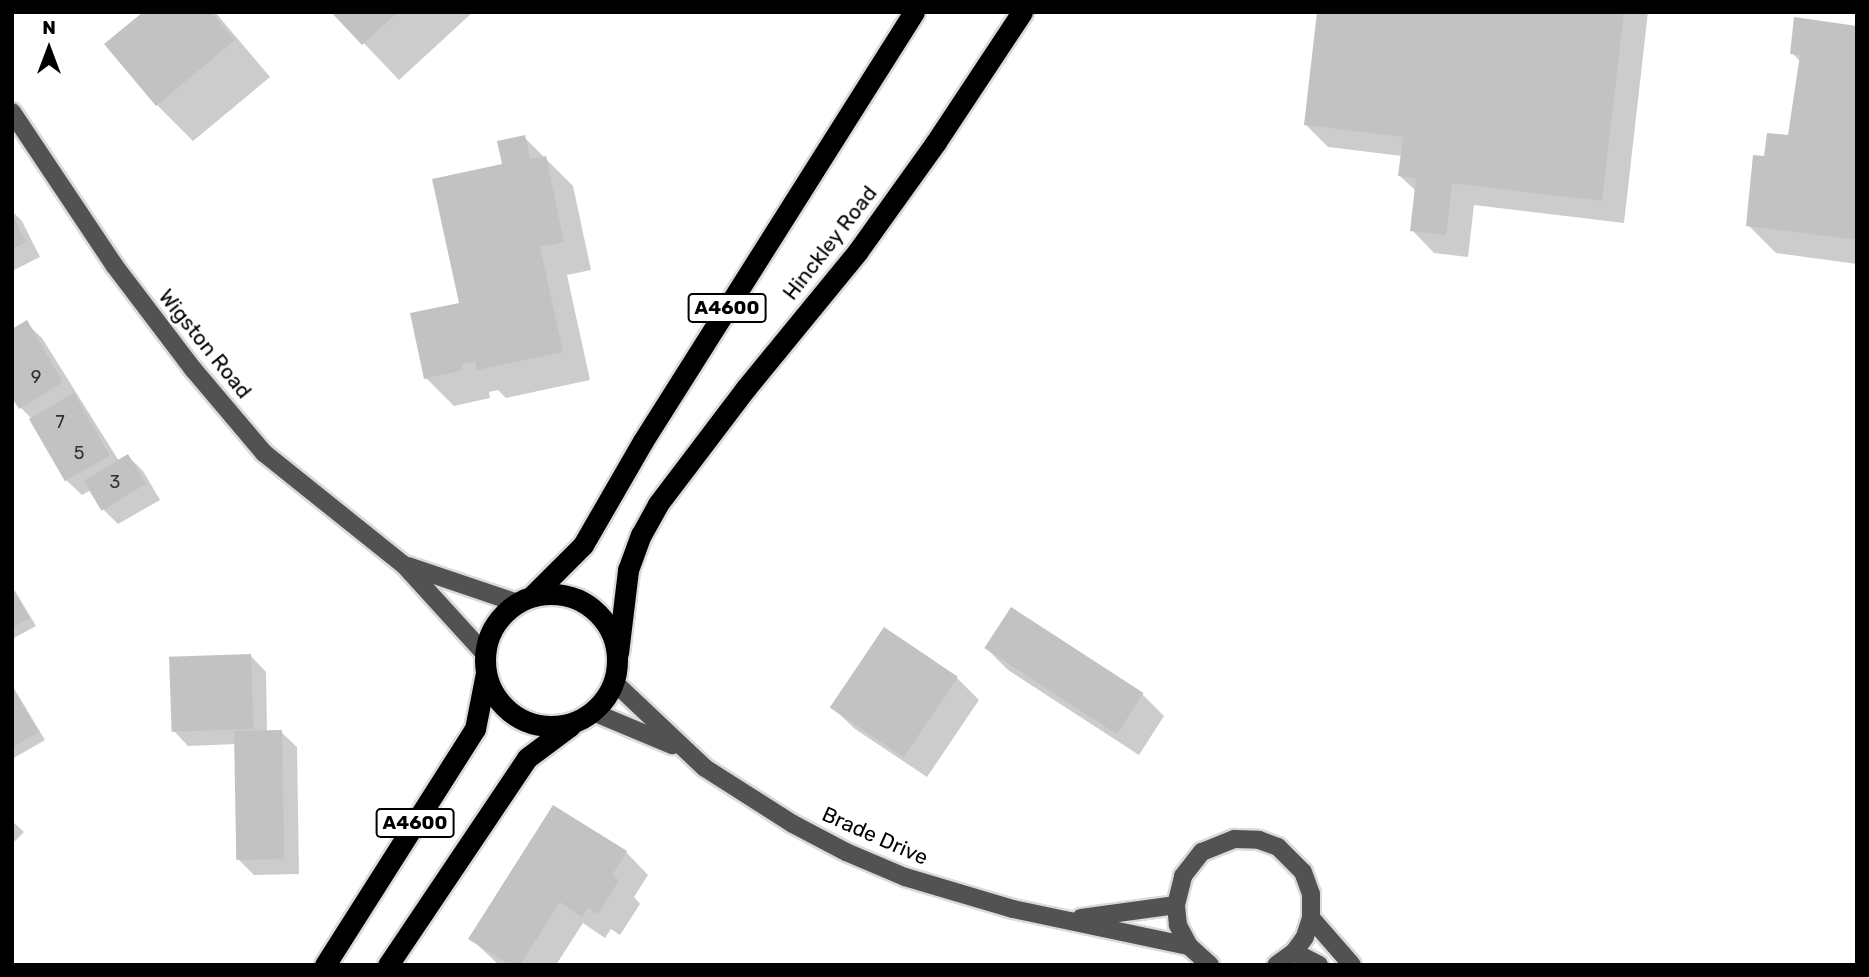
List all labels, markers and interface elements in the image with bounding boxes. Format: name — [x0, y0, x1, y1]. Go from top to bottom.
north arrow — [14, 14, 84, 84]
text: N — [42, 16, 56, 39]
street label: Hinckley Road — [778, 181, 882, 305]
street label: Wigston Road — [153, 284, 257, 404]
road number: A4600 — [687, 292, 767, 324]
house number: 9 — [31, 366, 41, 388]
house number: 7 — [55, 411, 65, 433]
house number: 5 — [74, 442, 84, 464]
house number: 3 — [110, 471, 120, 493]
street label: Brade Drive — [818, 801, 932, 871]
road number: A4600 — [375, 808, 455, 838]

